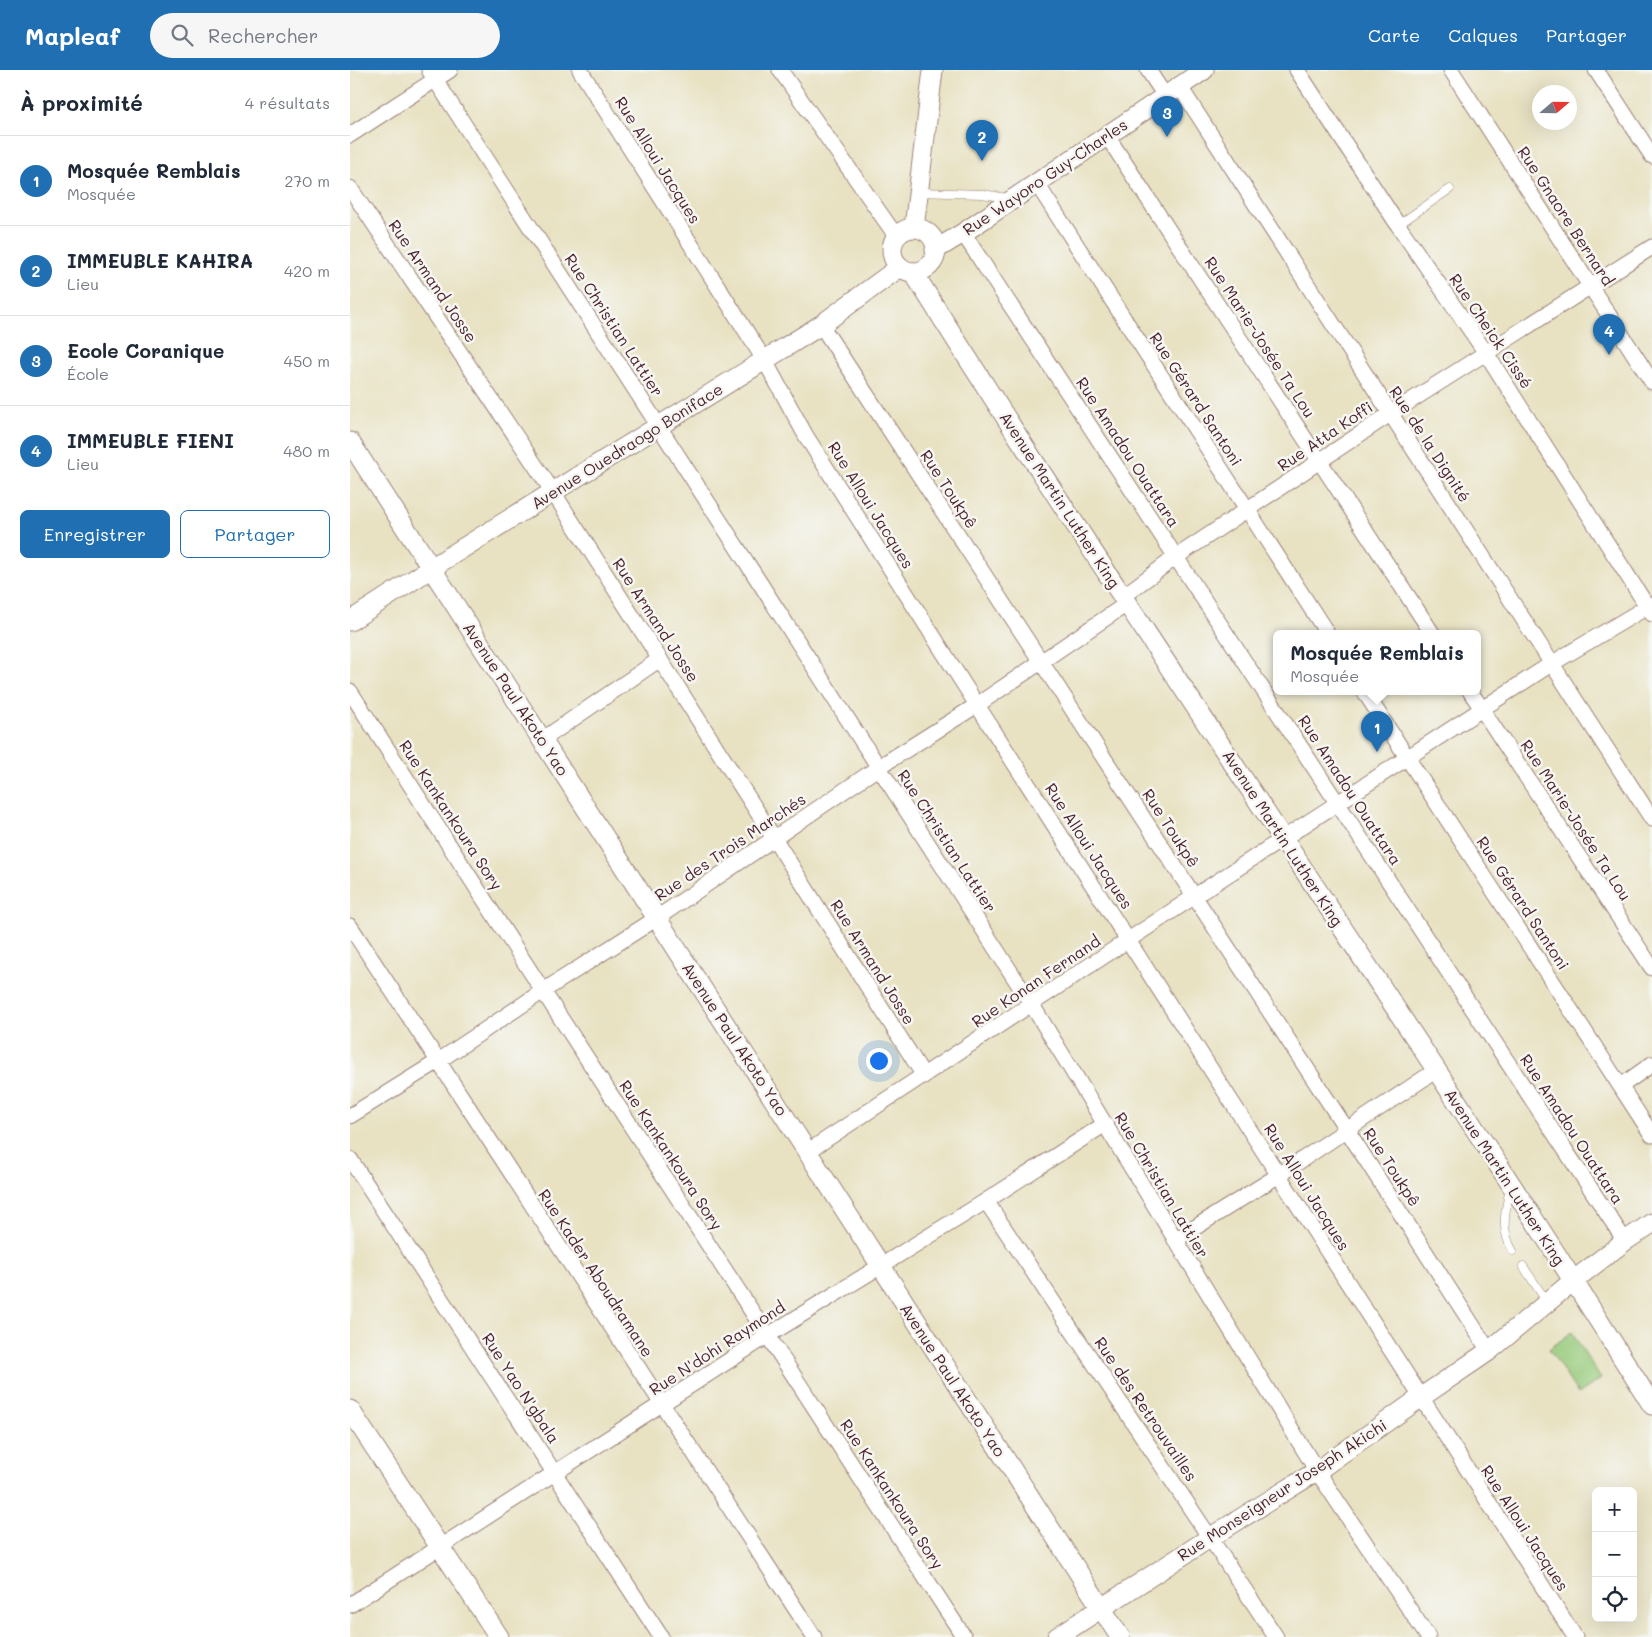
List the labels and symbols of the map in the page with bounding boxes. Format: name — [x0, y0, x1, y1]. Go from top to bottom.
north arrow — [1532, 85, 1577, 130]
street label: Rue Alloui Jacques — [611, 92, 706, 227]
pin: 3 — [1151, 96, 1183, 137]
street label: Rue Wayoro Guy-Charles — [958, 114, 1131, 240]
pin: 2 — [966, 120, 998, 161]
street label: Rue Gnaore Bernard — [1513, 142, 1619, 289]
street label: Rue Armand Josse — [385, 215, 482, 346]
street label: Rue Christian Lattier — [560, 249, 669, 400]
street label: Rue Marie-Josée Ta Lou — [1200, 252, 1320, 421]
street label: Rue Cheick Cissé — [1445, 269, 1538, 392]
pin: 4 — [1593, 314, 1625, 355]
street label: Rue Gérard Santoni — [1145, 328, 1247, 470]
street label: Rue Amadou Ouattara — [1072, 373, 1185, 531]
street label: Avenue Ouedraogo Boniface — [527, 378, 726, 513]
street label: Rue de la Dignité — [1385, 382, 1476, 506]
street label: Rue Atta Koffi — [1273, 396, 1377, 475]
street label: Avenue Martin Luther King — [995, 408, 1125, 592]
street label: Rue Alloui Jacques — [824, 437, 919, 572]
street label: Rue Toukpê — [916, 445, 983, 532]
street label: Rue Armand Josse — [608, 554, 704, 686]
street label: Avenue Paul Akoto Yao — [459, 618, 574, 779]
street label: Rue Amadou Ouattara — [1294, 711, 1407, 869]
pin: 1 — [1361, 711, 1393, 752]
street label: Rue Marie-Josée Ta Lou — [1516, 735, 1636, 904]
street label: Rue Kankankoura Sory — [395, 736, 508, 894]
street label: Avenue Martin Luther King — [1218, 746, 1348, 930]
street label: Rue Christian Lattier — [893, 765, 1002, 916]
street label: Rue Alloui Jacques — [1041, 779, 1138, 913]
street label: Rue Toukpê — [1138, 784, 1205, 871]
street label: Rue des Trois Marchés — [650, 788, 810, 905]
street label: Rue Gérard Santoni — [1472, 832, 1574, 974]
street label: Rue Armand Josse — [826, 895, 920, 1028]
street label: Rue Konan Fernand — [967, 930, 1104, 1031]
street label: Avenue Paul Akoto Yao — [678, 958, 793, 1119]
your location — [866, 1048, 892, 1074]
street label: Rue Amadou Ouattara — [1516, 1050, 1629, 1208]
street label: Rue Kankankoura Sory — [615, 1076, 728, 1234]
street label: Avenue Martin Luther King — [1440, 1085, 1570, 1269]
street label: Rue Christian Lattier — [1111, 1108, 1214, 1261]
street label: Rue Alloui Jacques — [1260, 1119, 1355, 1254]
street label: Rue Toukpê — [1359, 1123, 1426, 1210]
street label: Rue Kader Aboudramane — [534, 1185, 659, 1361]
street label: Rue N'dohi Raymond — [645, 1296, 789, 1399]
street label: Avenue Paul Akoto Yao — [896, 1299, 1011, 1460]
street label: Rue Yao N'gbala — [478, 1328, 565, 1447]
street label: Rue des Retrouvailles — [1090, 1333, 1203, 1485]
street label: Rue Monseigneur Joseph Akichi — [1173, 1414, 1390, 1565]
street label: Rue Kankankoura Sory — [836, 1415, 949, 1573]
street label: Rue Alloui Jacques — [1477, 1461, 1574, 1595]

